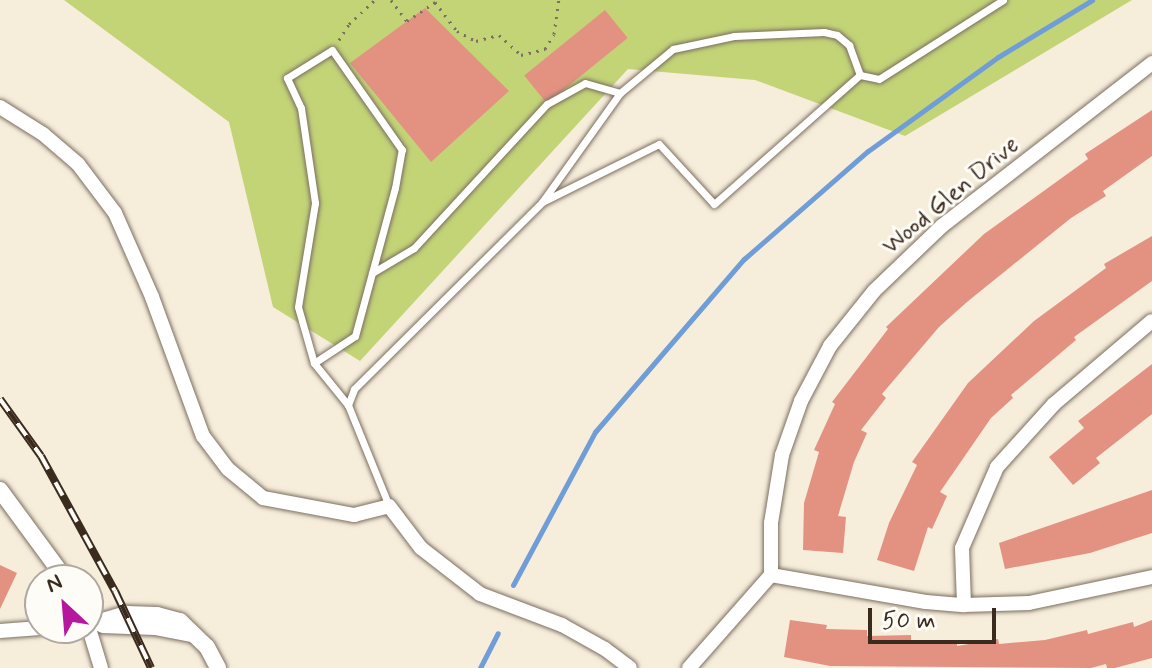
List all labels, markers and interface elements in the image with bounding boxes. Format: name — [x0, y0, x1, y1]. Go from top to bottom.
street label: Wood Glen Drive — [876, 130, 1026, 262]
north arrow — [24, 564, 104, 644]
text: N — [42, 568, 67, 600]
scale bar — [872, 592, 1000, 642]
text: 50 m — [882, 606, 936, 637]

